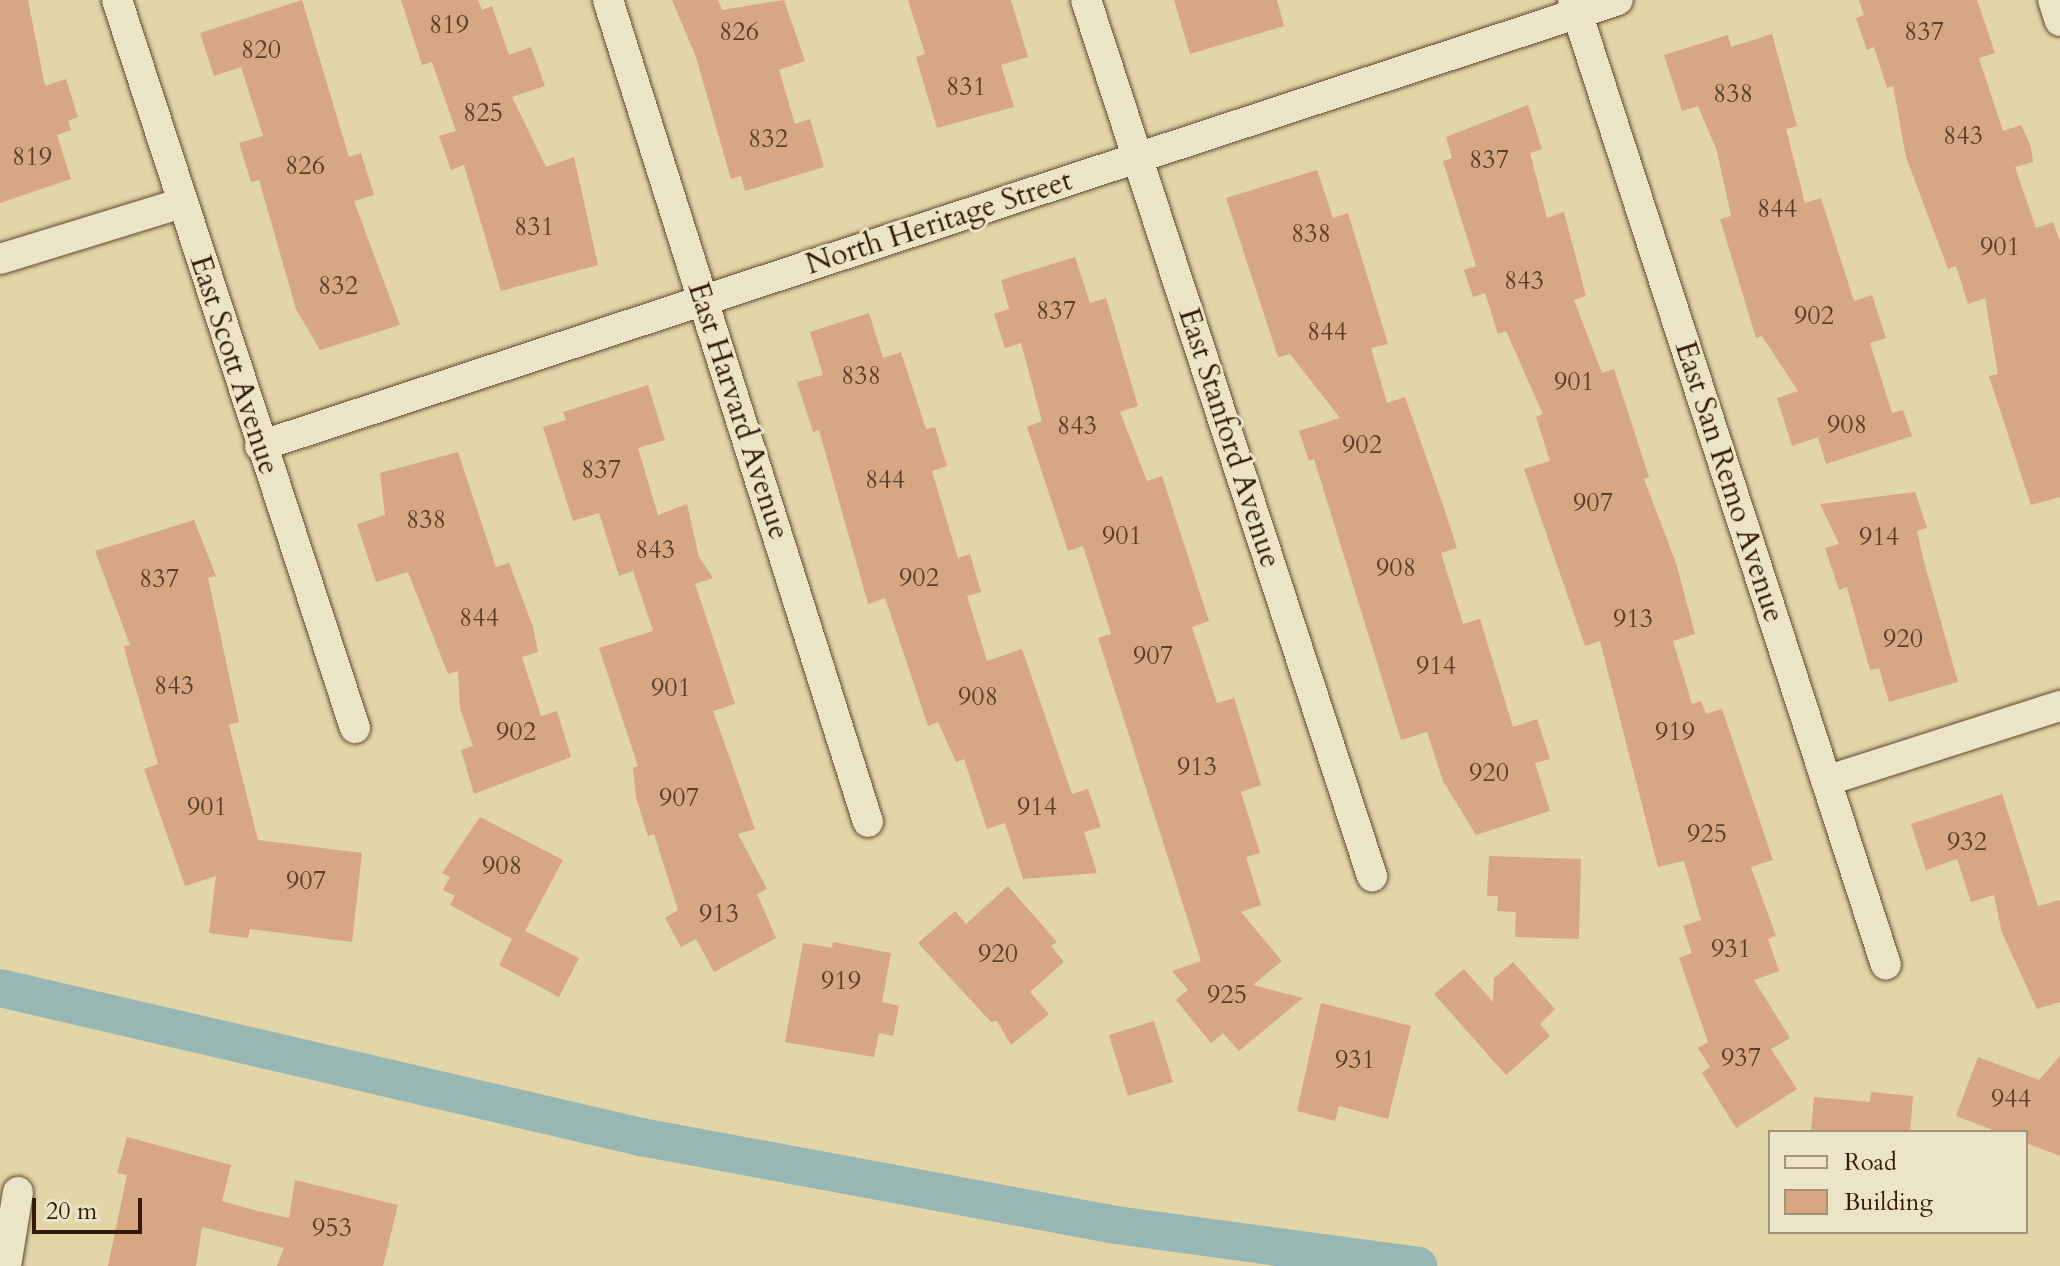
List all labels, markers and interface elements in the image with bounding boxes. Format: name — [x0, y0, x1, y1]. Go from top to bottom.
house number: 819 — [429, 9, 469, 41]
house number: 826 — [719, 16, 759, 48]
house number: 837 — [1904, 16, 1944, 48]
house number: 820 — [241, 34, 281, 66]
house number: 831 — [946, 71, 986, 103]
house number: 838 — [1713, 78, 1753, 110]
house number: 825 — [463, 97, 503, 129]
house number: 843 — [1943, 120, 1983, 152]
house number: 832 — [748, 123, 788, 155]
house number: 819 — [12, 141, 52, 173]
house number: 837 — [1469, 144, 1509, 176]
house number: 826 — [285, 150, 325, 182]
street label: North Heritage Street — [801, 163, 1077, 283]
house number: 844 — [1757, 193, 1797, 225]
house number: 831 — [514, 211, 554, 243]
house number: 838 — [1291, 218, 1331, 250]
house number: 901 — [1980, 231, 2020, 263]
street label: East Scott Avenue — [182, 251, 286, 479]
house number: 843 — [1504, 265, 1544, 297]
house number: 832 — [318, 270, 358, 302]
street label: East Harvard Avenue — [679, 278, 797, 544]
house number: 837 — [1036, 295, 1076, 327]
house number: 902 — [1794, 300, 1834, 332]
street label: East Stanford Avenue — [1170, 303, 1288, 573]
house number: 844 — [1307, 316, 1347, 348]
street label: East San Remo Avenue — [1667, 337, 1791, 627]
house number: 838 — [841, 360, 881, 392]
house number: 901 — [1554, 366, 1594, 398]
house number: 908 — [1827, 409, 1867, 441]
house number: 843 — [1057, 410, 1097, 442]
house number: 902 — [1342, 429, 1382, 461]
house number: 837 — [581, 454, 621, 486]
house number: 844 — [865, 464, 905, 496]
house number: 907 — [1573, 487, 1613, 519]
house number: 838 — [406, 504, 446, 536]
house number: 901 — [1102, 520, 1142, 552]
house number: 914 — [1859, 521, 1899, 553]
house number: 843 — [635, 534, 675, 566]
house number: 908 — [1376, 552, 1416, 584]
house number: 902 — [899, 562, 939, 594]
house number: 837 — [139, 563, 179, 595]
house number: 844 — [459, 602, 499, 634]
house number: 913 — [1613, 603, 1653, 635]
house number: 920 — [1883, 623, 1923, 655]
house number: 907 — [1133, 640, 1173, 672]
house number: 914 — [1416, 650, 1456, 682]
house number: 843 — [154, 670, 194, 702]
house number: 901 — [651, 672, 691, 704]
house number: 908 — [958, 681, 998, 713]
house number: 902 — [496, 716, 536, 748]
house number: 919 — [1655, 716, 1695, 748]
house number: 913 — [1177, 751, 1217, 783]
house number: 920 — [1469, 757, 1509, 789]
house number: 907 — [659, 782, 699, 814]
house number: 901 — [187, 791, 227, 823]
house number: 914 — [1017, 791, 1057, 823]
house number: 925 — [1687, 818, 1727, 850]
house number: 932 — [1947, 826, 1987, 858]
house number: 908 — [482, 850, 522, 882]
house number: 907 — [286, 865, 326, 897]
house number: 913 — [699, 898, 739, 930]
house number: 931 — [1711, 933, 1751, 965]
house number: 920 — [978, 938, 1018, 970]
house number: 919 — [821, 965, 861, 997]
house number: 925 — [1207, 979, 1247, 1011]
house number: 937 — [1721, 1042, 1761, 1074]
house number: 931 — [1335, 1044, 1375, 1076]
house number: 944 — [1991, 1083, 2031, 1115]
legend — [1768, 1130, 2028, 1234]
text: Road — [1844, 1146, 1897, 1179]
scale bar — [36, 1182, 146, 1232]
text: Building — [1844, 1186, 1933, 1219]
text: 20 m — [46, 1195, 97, 1228]
house number: 953 — [312, 1212, 352, 1244]

